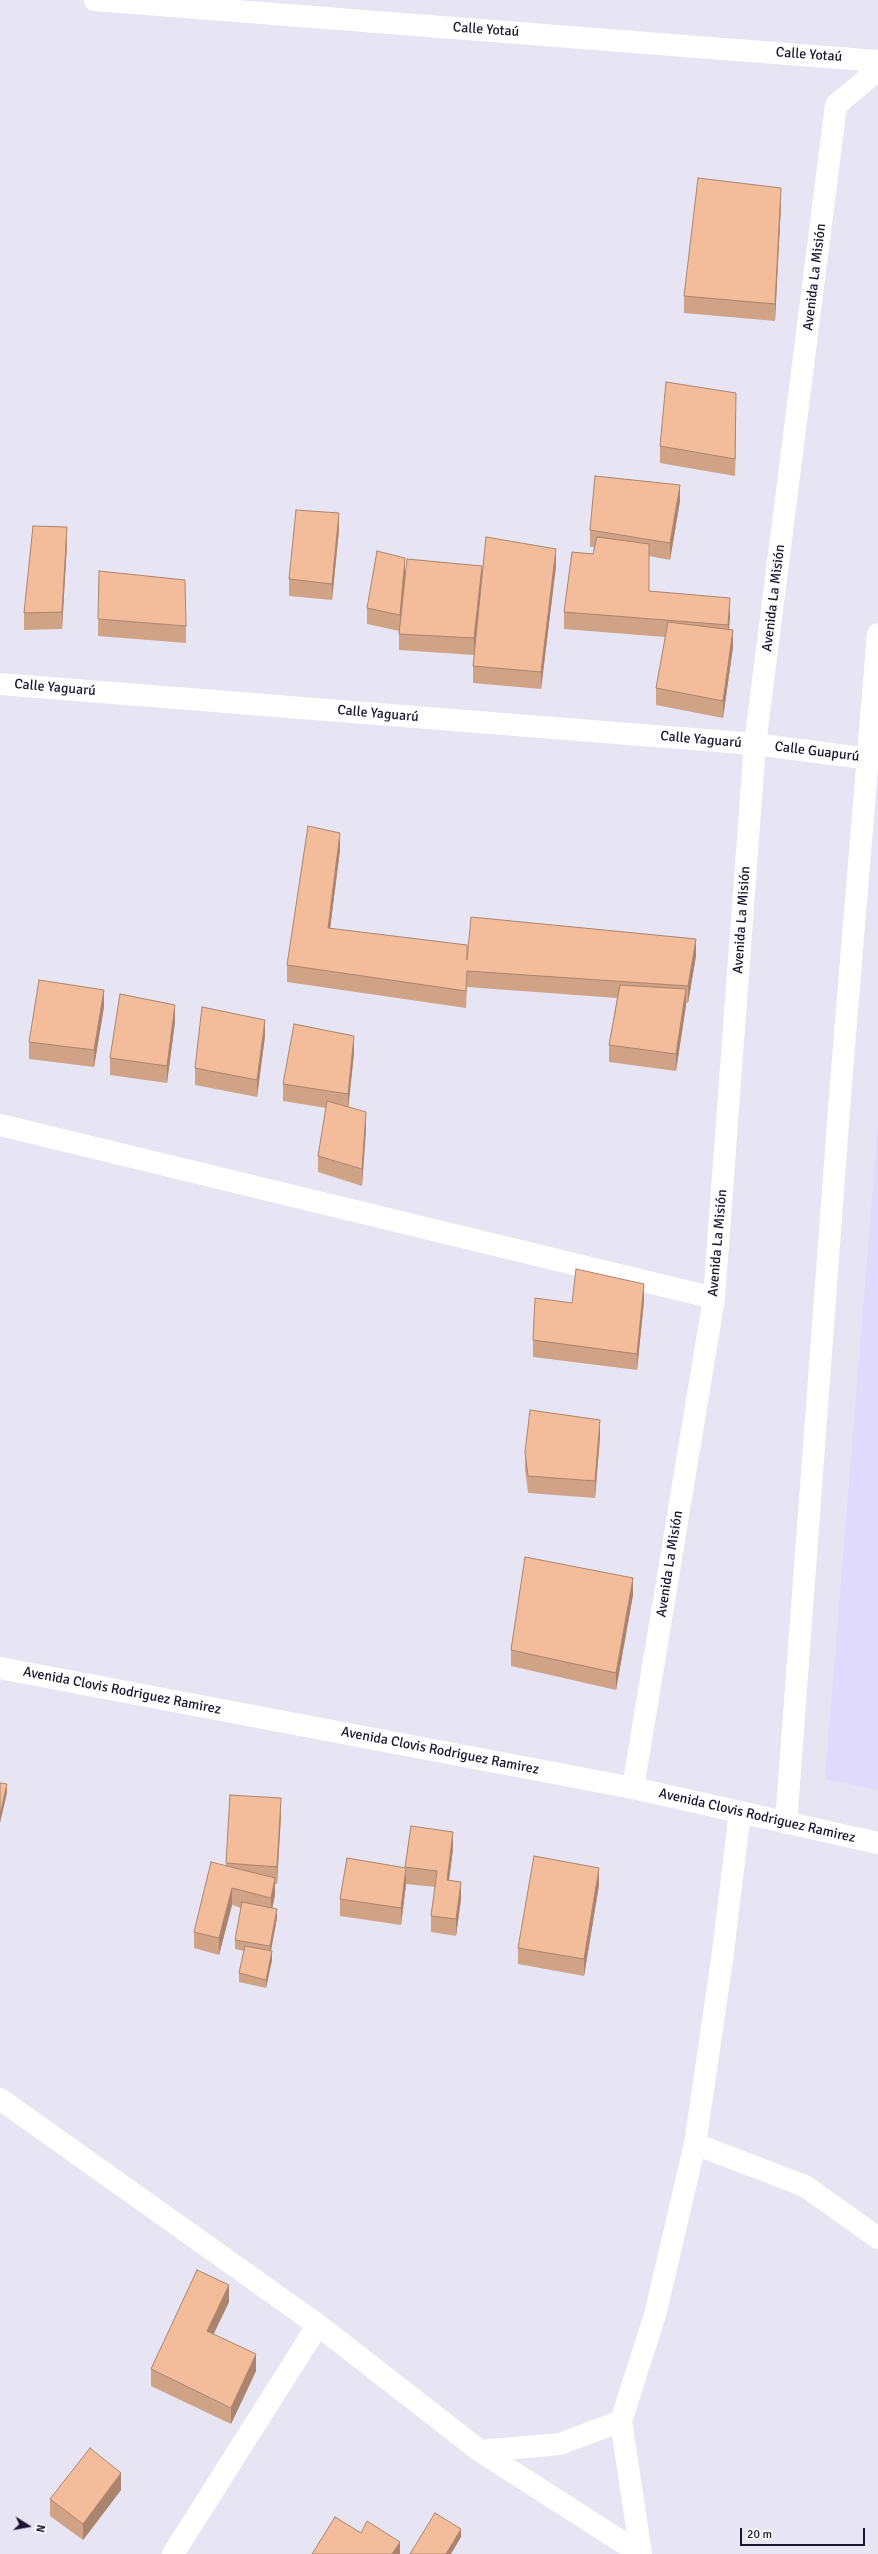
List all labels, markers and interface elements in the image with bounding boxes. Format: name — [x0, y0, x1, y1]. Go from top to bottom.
street label: Calle Yotaú — [452, 19, 520, 41]
street label: Calle Yotaú — [775, 44, 843, 66]
street label: Avenida La Misión — [800, 222, 830, 332]
street label: Avenida La Misión — [759, 543, 789, 653]
street label: Calle Yaguarú — [13, 676, 97, 700]
street label: Calle Yaguarú — [336, 702, 420, 726]
street label: Calle Yaguarú — [659, 728, 743, 752]
street label: Calle Guapurú — [774, 738, 860, 766]
street label: Avenida La Misión — [730, 866, 754, 974]
street label: Avenida La Misión — [705, 1189, 731, 1297]
street label: Avenida La Misión — [653, 1509, 687, 1619]
street label: Avenida Clovis Rodriguez Ramirez — [22, 1664, 222, 1718]
street label: Avenida Clovis Rodriguez Ramirez — [340, 1724, 540, 1778]
street label: Avenida Clovis Rodriguez Ramirez — [657, 1785, 857, 1847]
north arrow — [8, 2506, 48, 2546]
scale bar — [742, 2520, 867, 2546]
text: N — [33, 2523, 47, 2533]
text: 20 m — [747, 2527, 772, 2542]

